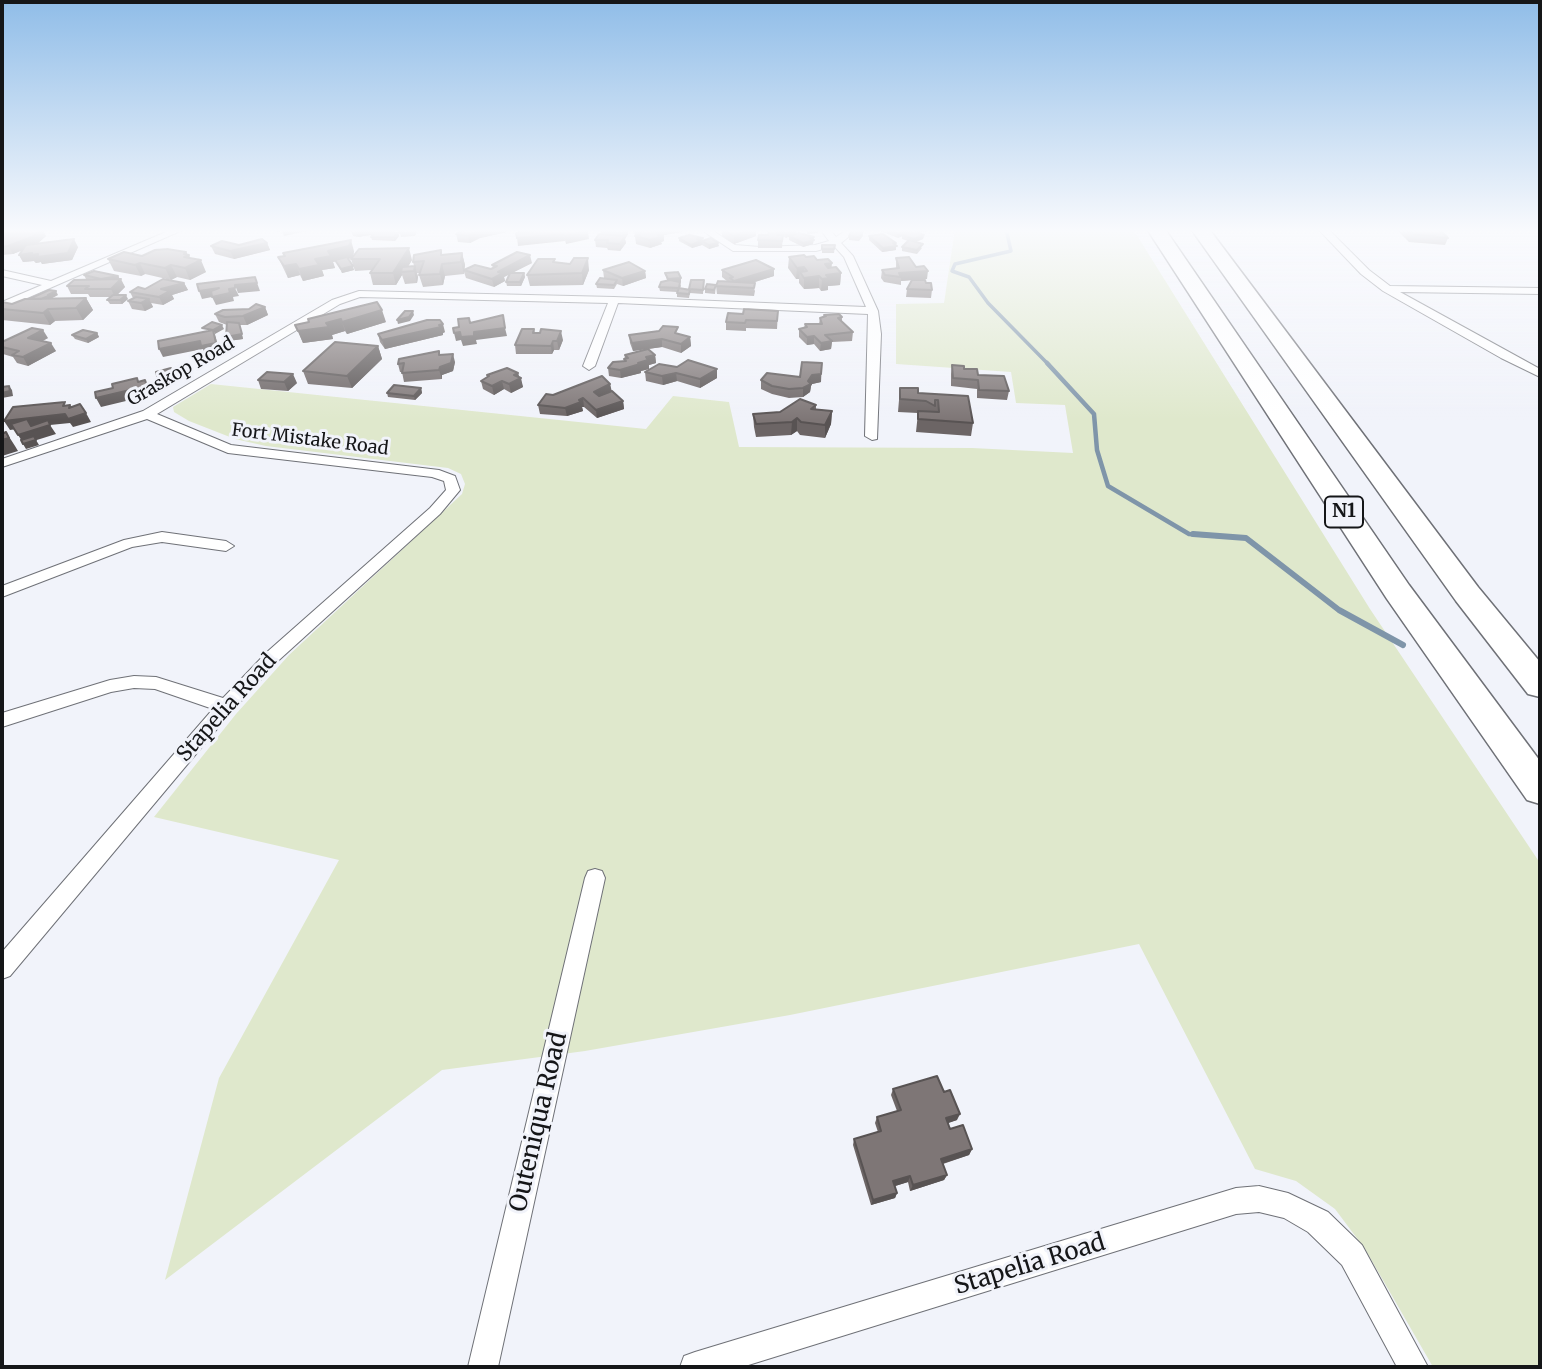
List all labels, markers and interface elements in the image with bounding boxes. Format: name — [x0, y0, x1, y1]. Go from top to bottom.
street label: Graskop Road — [124, 333, 238, 411]
street label: Fort Mistake Road — [230, 420, 390, 460]
road number: N1 — [1325, 496, 1363, 527]
street label: Stapelia Road — [172, 649, 282, 767]
street label: Outeniqua Road — [504, 1029, 574, 1215]
street label: Stapelia Road — [951, 1228, 1109, 1302]

